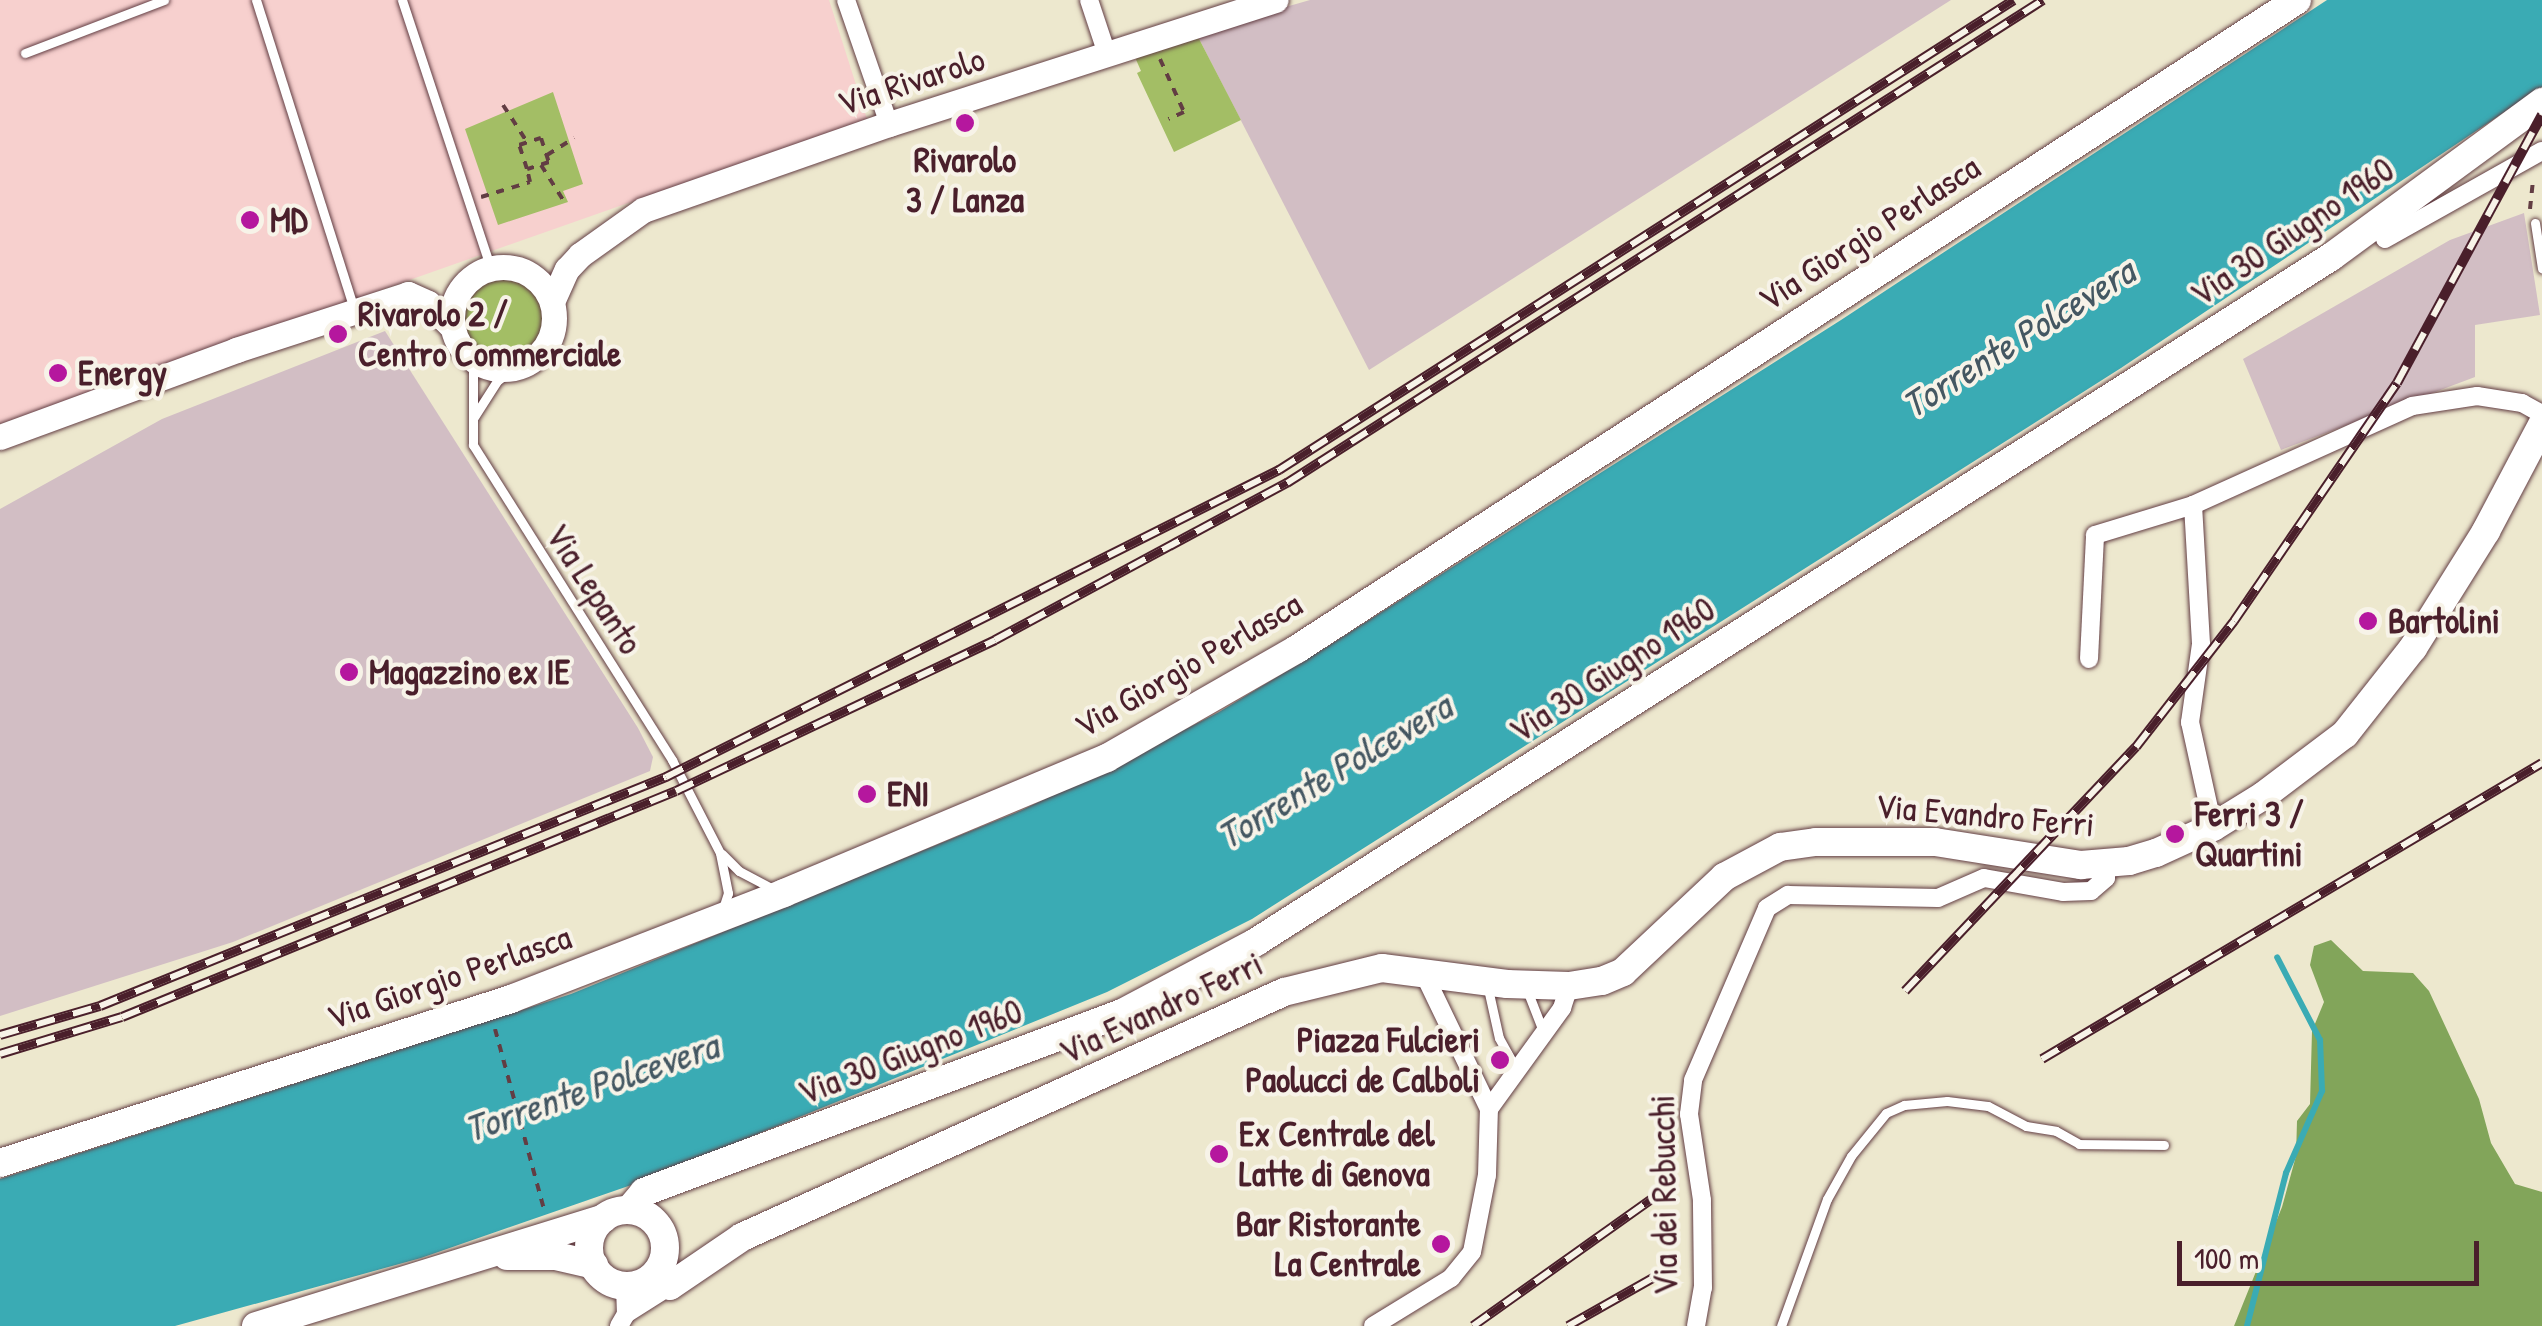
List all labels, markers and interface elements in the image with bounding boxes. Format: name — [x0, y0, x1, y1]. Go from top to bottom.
street label: Via Rivarolo — [832, 38, 990, 124]
marker: Rivarolo 3 / Lanza — [954, 112, 976, 134]
place label: Rivarolo 3 / Lanza — [906, 139, 1024, 221]
street label: Via Giorgio Perlasca — [1751, 146, 1987, 320]
street label: Via 30 Giugno 1960 — [2182, 149, 2402, 315]
place label: MD — [270, 199, 307, 241]
marker: MD — [239, 209, 261, 231]
water label: Torrente Polcevera — [1894, 248, 2142, 428]
place label: Rivarolo 2 / Centro Commerciale — [358, 293, 621, 375]
marker: Rivarolo 2 / Centro Commerciale — [327, 323, 349, 345]
place label: Energy — [78, 352, 167, 394]
marker: Energy — [47, 362, 69, 384]
street label: Via Lepanto — [536, 516, 652, 662]
street label: Via Giorgio Perlasca — [1067, 583, 1309, 747]
street label: Via 30 Giugno 1960 — [1502, 588, 1722, 752]
place label: Bartolini — [2388, 600, 2500, 642]
marker: Bartolini — [2357, 610, 2379, 632]
place label: Magazzino ex IE — [369, 651, 570, 693]
marker: Magazzino ex IE — [338, 661, 360, 683]
water label: Torrente Polcevera — [1209, 683, 1459, 859]
place label: ENI — [887, 773, 929, 815]
marker: ENI — [856, 783, 878, 805]
street label: Via Evandro Ferri — [1874, 785, 2096, 845]
place label: Ferri 3 / Quartini — [2195, 793, 2303, 875]
marker: Ferri 3 / Quartini — [2164, 823, 2186, 845]
street label: Via Giorgio Perlasca — [322, 916, 576, 1038]
street label: Via Evandro Ferri — [1053, 943, 1269, 1073]
street label: Via 30 Giugno 1960 — [792, 990, 1028, 1114]
place label: Piazza Fulcieri Paolucci de Calboli — [1245, 1019, 1480, 1101]
water label: Torrente Polcevera — [458, 1022, 724, 1152]
marker: Piazza Fulcieri Paolucci de Calboli — [1489, 1049, 1511, 1071]
street label: Via dei Rebucchi — [1641, 1094, 1687, 1296]
place label: Ex Centrale del Latte di Genova — [1239, 1113, 1435, 1195]
marker: Ex Centrale del Latte di Genova — [1208, 1143, 1230, 1165]
place label: Bar Ristorante La Centrale — [1236, 1203, 1421, 1285]
scale bar — [2182, 1221, 2484, 1283]
marker: Bar Ristorante La Centrale — [1430, 1233, 1452, 1255]
text: 100 m — [2194, 1238, 2259, 1278]

